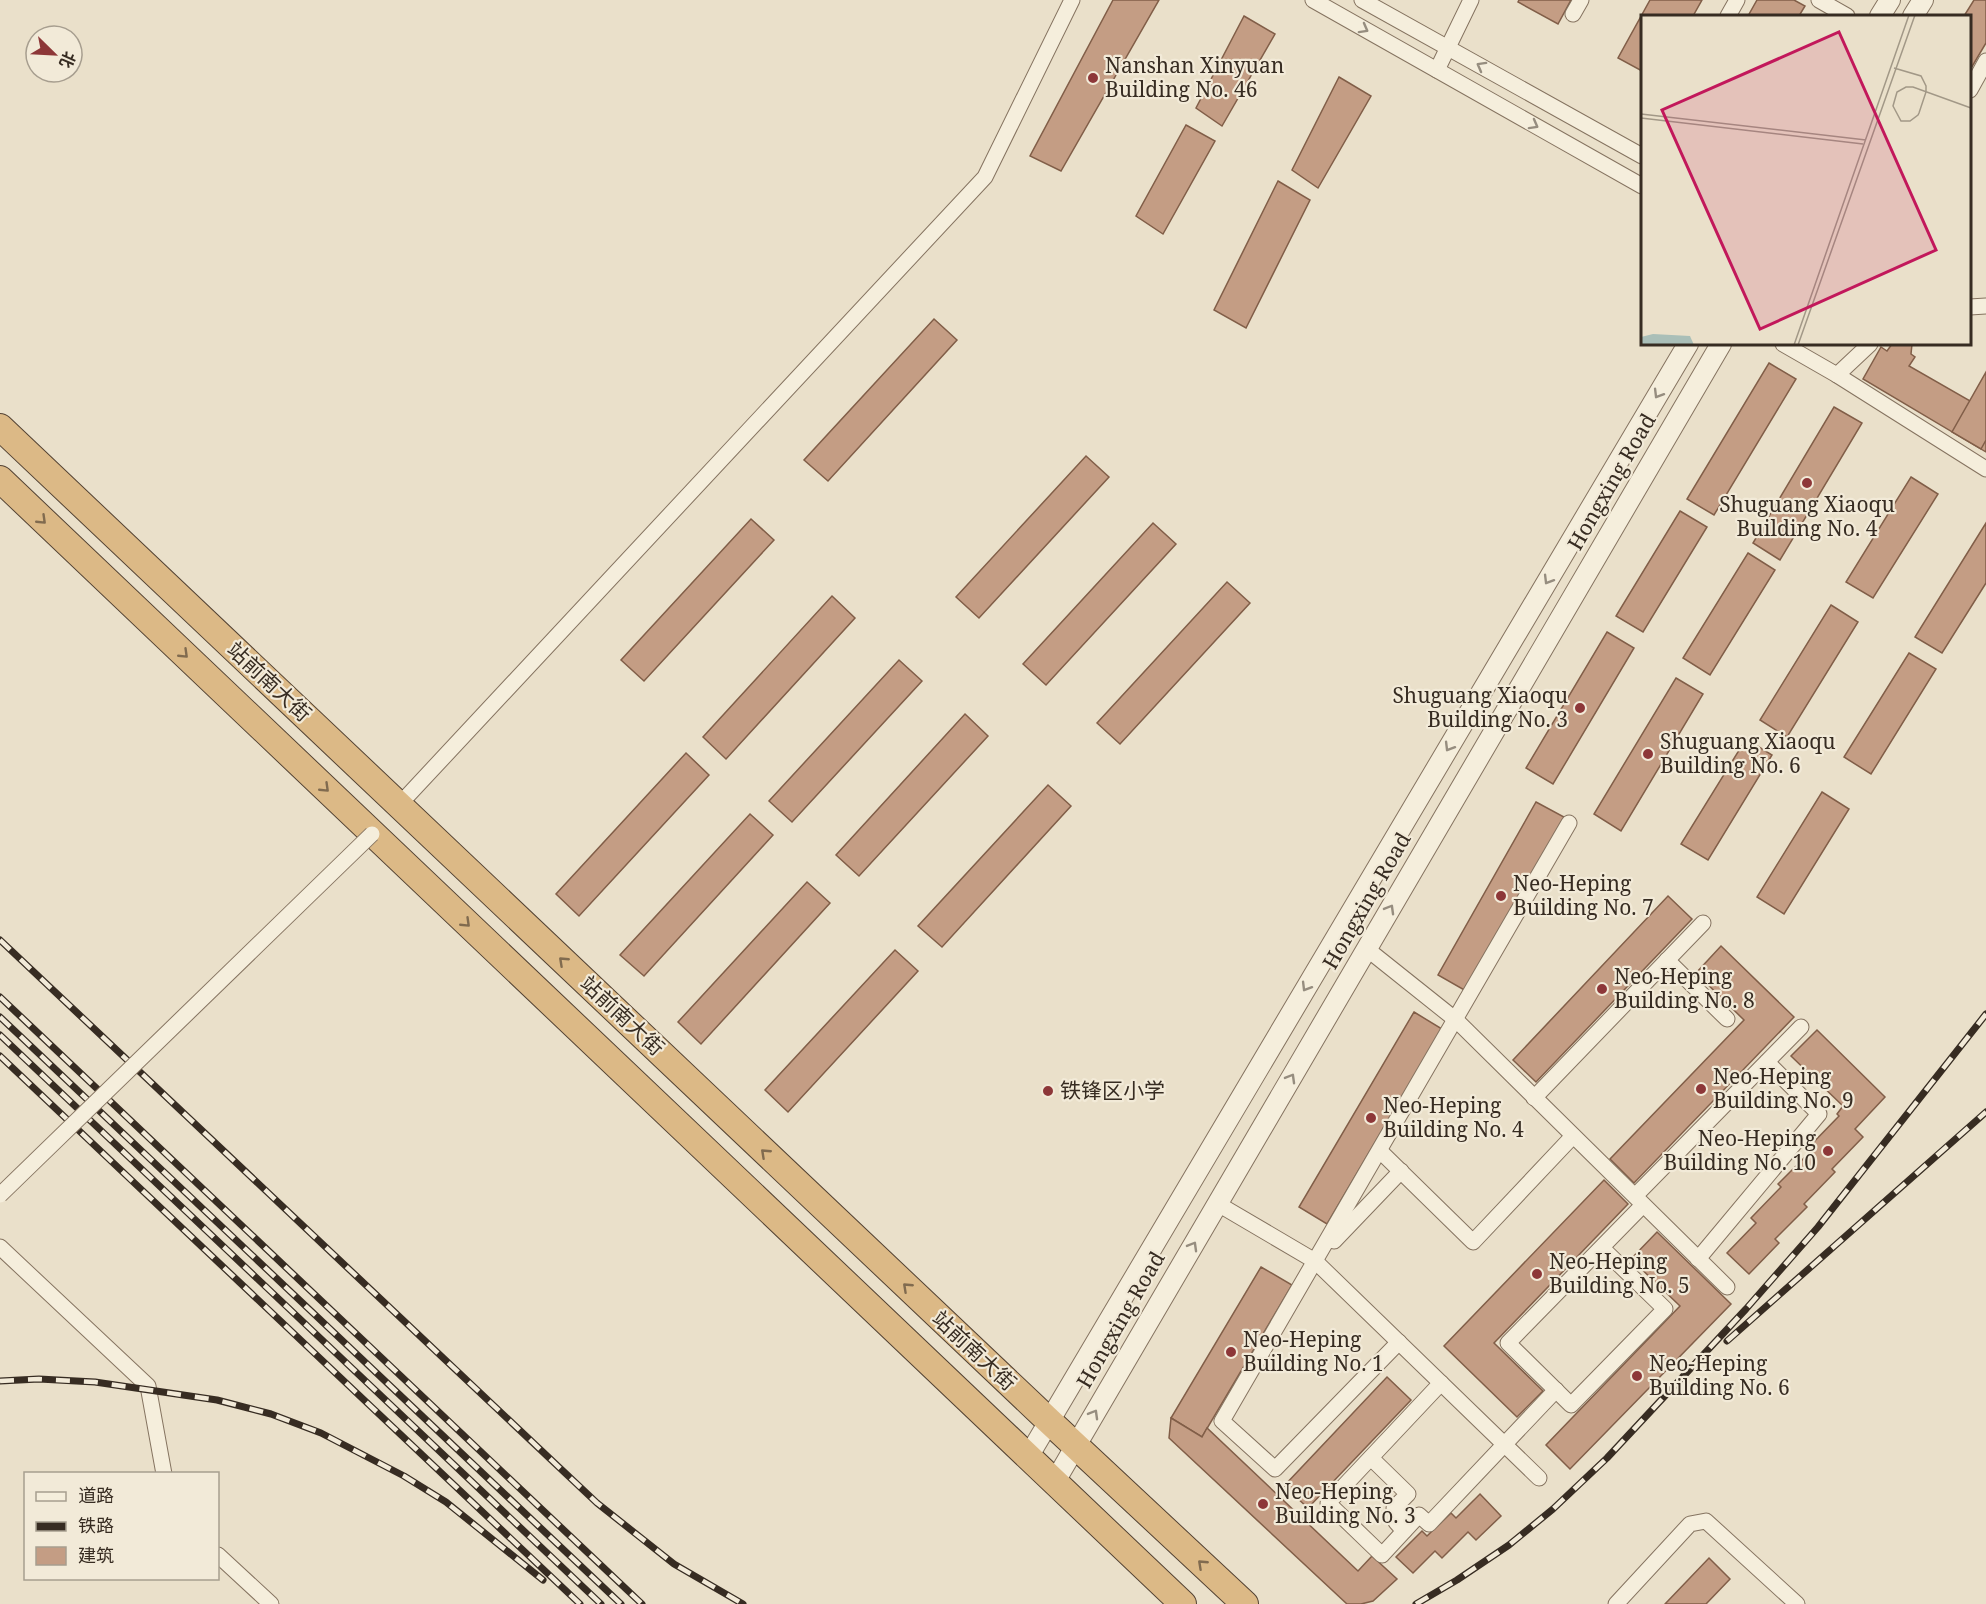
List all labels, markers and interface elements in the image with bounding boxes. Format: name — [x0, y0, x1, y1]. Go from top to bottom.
inset map — [1641, 15, 1971, 345]
one-way arrow — [1358, 22, 1369, 33]
north arrow — [24, 24, 84, 84]
text: 北 — [54, 48, 81, 72]
place label: Nanshan Xinyuan Building No. 46 — [1105, 51, 1284, 103]
one-way arrow — [1477, 62, 1487, 73]
marker: Nanshan Xinyuan Building No. 46 — [1086, 71, 1100, 85]
one-way arrow — [1528, 117, 1538, 129]
one-way arrow — [1654, 388, 1665, 398]
street label: Hongxing Road — [1561, 408, 1662, 555]
marker: Shuguang Xiaoqu Building No. 4 — [1800, 476, 1814, 490]
place label: Shuguang Xiaoqu Building No. 4 — [1719, 490, 1895, 542]
one-way arrow — [35, 512, 46, 523]
one-way arrow — [1544, 574, 1555, 584]
street label: 站前南大街 — [222, 635, 318, 727]
one-way arrow — [177, 647, 187, 658]
place label: Shuguang Xiaoqu Building No. 3 — [1392, 681, 1568, 733]
marker: Shuguang Xiaoqu Building No. 3 — [1573, 701, 1587, 715]
place label: Shuguang Xiaoqu Building No. 6 — [1660, 727, 1836, 779]
one-way arrow — [1444, 741, 1456, 751]
marker: Shuguang Xiaoqu Building No. 6 — [1641, 747, 1655, 761]
one-way arrow — [317, 781, 328, 792]
street label: Hongxing Road — [1316, 827, 1417, 974]
place label: Neo-Heping Building No. 7 — [1513, 869, 1654, 921]
marker: Neo-Heping Building No. 7 — [1494, 889, 1508, 903]
one-way arrow — [1383, 905, 1394, 915]
one-way arrow — [460, 916, 470, 927]
one-way arrow — [559, 957, 570, 968]
place label: Neo-Heping Building No. 8 — [1614, 962, 1755, 1014]
street label: 站前南大街 — [575, 969, 671, 1061]
one-way arrow — [1302, 981, 1314, 991]
marker: Neo-Heping Building No. 8 — [1595, 982, 1609, 996]
place label: Neo-Heping Building No. 9 — [1713, 1062, 1854, 1114]
one-way arrow — [1284, 1073, 1296, 1084]
place label: 铁锋区小学 — [1060, 1076, 1165, 1104]
marker: Neo-Heping Building No. 9 — [1694, 1082, 1708, 1096]
marker: 铁锋区小学 — [1041, 1084, 1055, 1098]
place label: Neo-Heping Building No. 4 — [1383, 1091, 1524, 1143]
marker: Neo-Heping Building No. 4 — [1364, 1111, 1378, 1125]
place label: Neo-Heping Building No. 10 — [1663, 1124, 1817, 1176]
marker: Neo-Heping Building No. 10 — [1821, 1144, 1835, 1158]
one-way arrow — [762, 1149, 773, 1160]
one-way arrow — [1186, 1242, 1197, 1252]
street label: Hongxing Road — [1070, 1246, 1171, 1393]
place label: Neo-Heping Building No. 5 — [1549, 1247, 1690, 1299]
marker: Neo-Heping Building No. 5 — [1530, 1267, 1544, 1281]
one-way arrow — [903, 1283, 914, 1294]
street label: 站前南大街 — [927, 1304, 1023, 1396]
place label: Neo-Heping Building No. 1 — [1243, 1325, 1384, 1377]
marker: Neo-Heping Building No. 1 — [1224, 1345, 1238, 1359]
place label: Neo-Heping Building No. 6 — [1649, 1349, 1790, 1401]
marker: Neo-Heping Building No. 6 — [1630, 1369, 1644, 1383]
one-way arrow — [1087, 1410, 1099, 1420]
legend — [24, 1472, 219, 1580]
place label: Neo-Heping Building No. 3 — [1275, 1477, 1416, 1529]
text: 道路 — [78, 1483, 114, 1507]
marker: Neo-Heping Building No. 3 — [1256, 1497, 1270, 1511]
text: 铁路 — [78, 1513, 114, 1537]
text: 建筑 — [78, 1543, 114, 1567]
one-way arrow — [1198, 1560, 1209, 1571]

